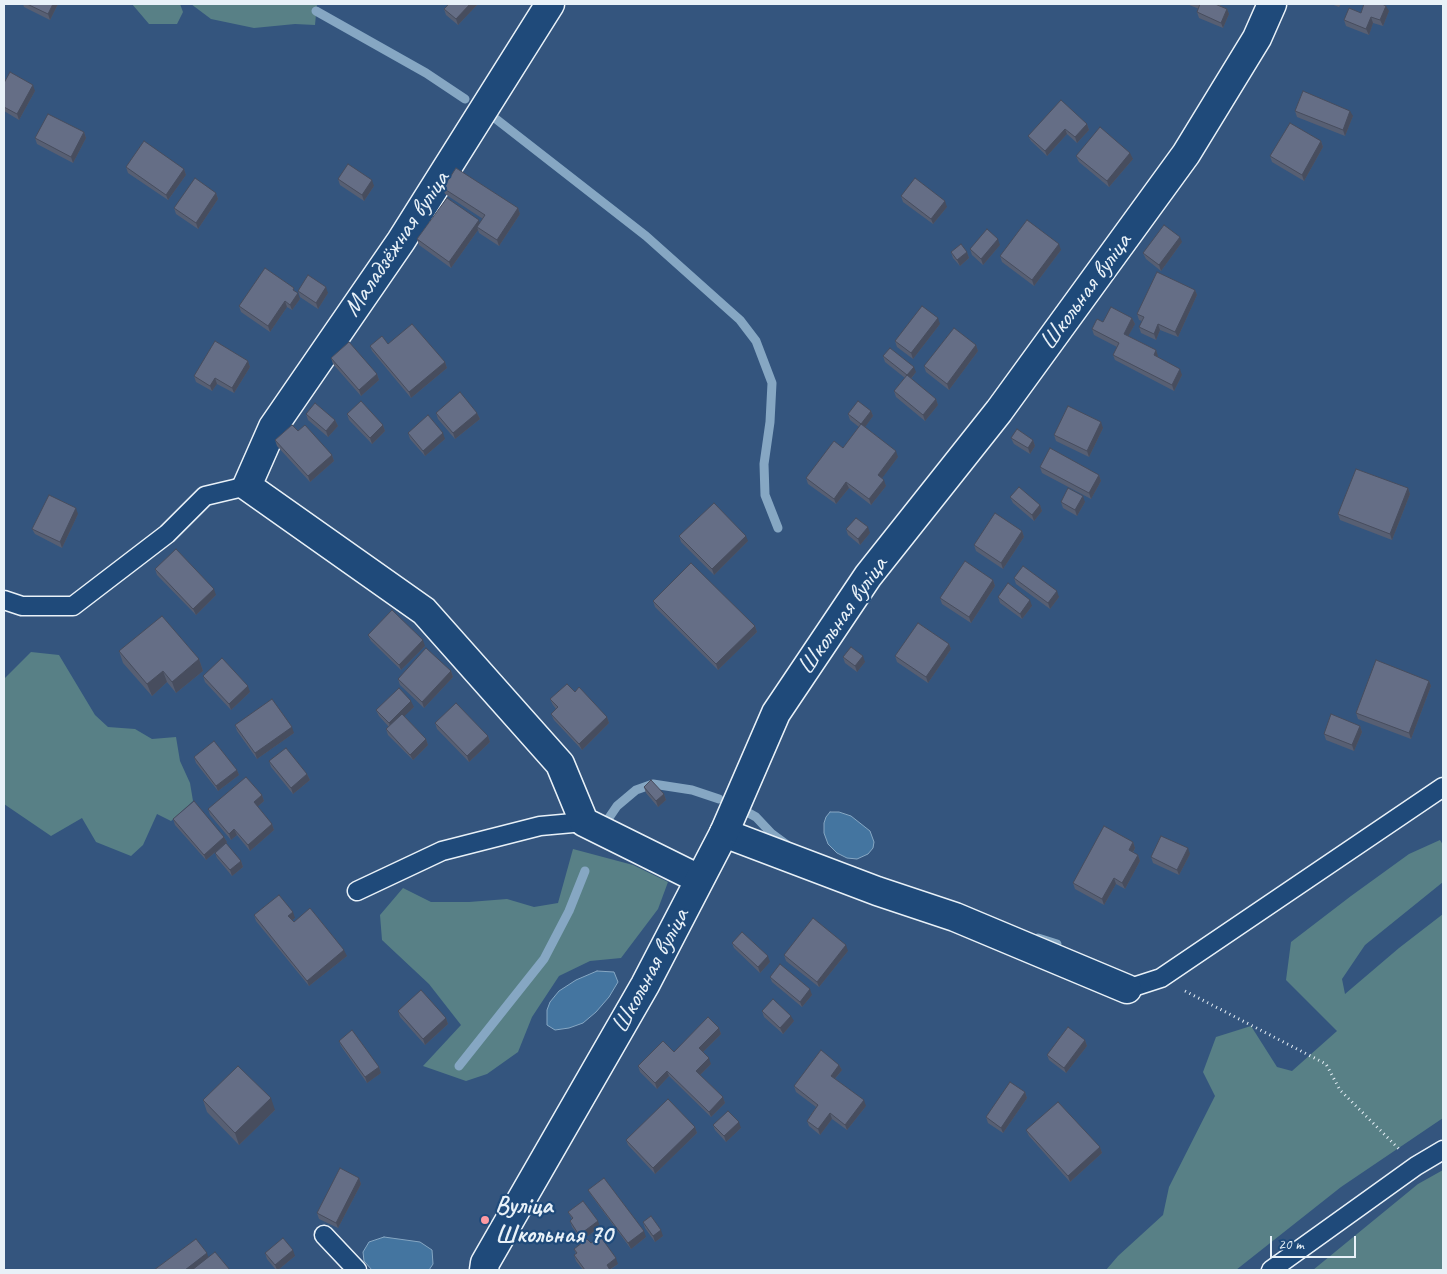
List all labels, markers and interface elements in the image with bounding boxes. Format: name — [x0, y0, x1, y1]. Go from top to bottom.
street label: Маладзёжная вуліца — [337, 166, 457, 322]
street label: Школьная вуліца — [1034, 228, 1138, 356]
street label: Школьная вуліца — [791, 551, 895, 681]
street label: Школьная вуліца — [606, 903, 696, 1039]
place label: Вуліца Школьная 70 — [495, 1191, 612, 1250]
marker: Вуліца Школьная 70 — [479, 1214, 491, 1226]
scale bar — [1272, 1226, 1358, 1258]
text: 20 m — [1278, 1235, 1304, 1254]

